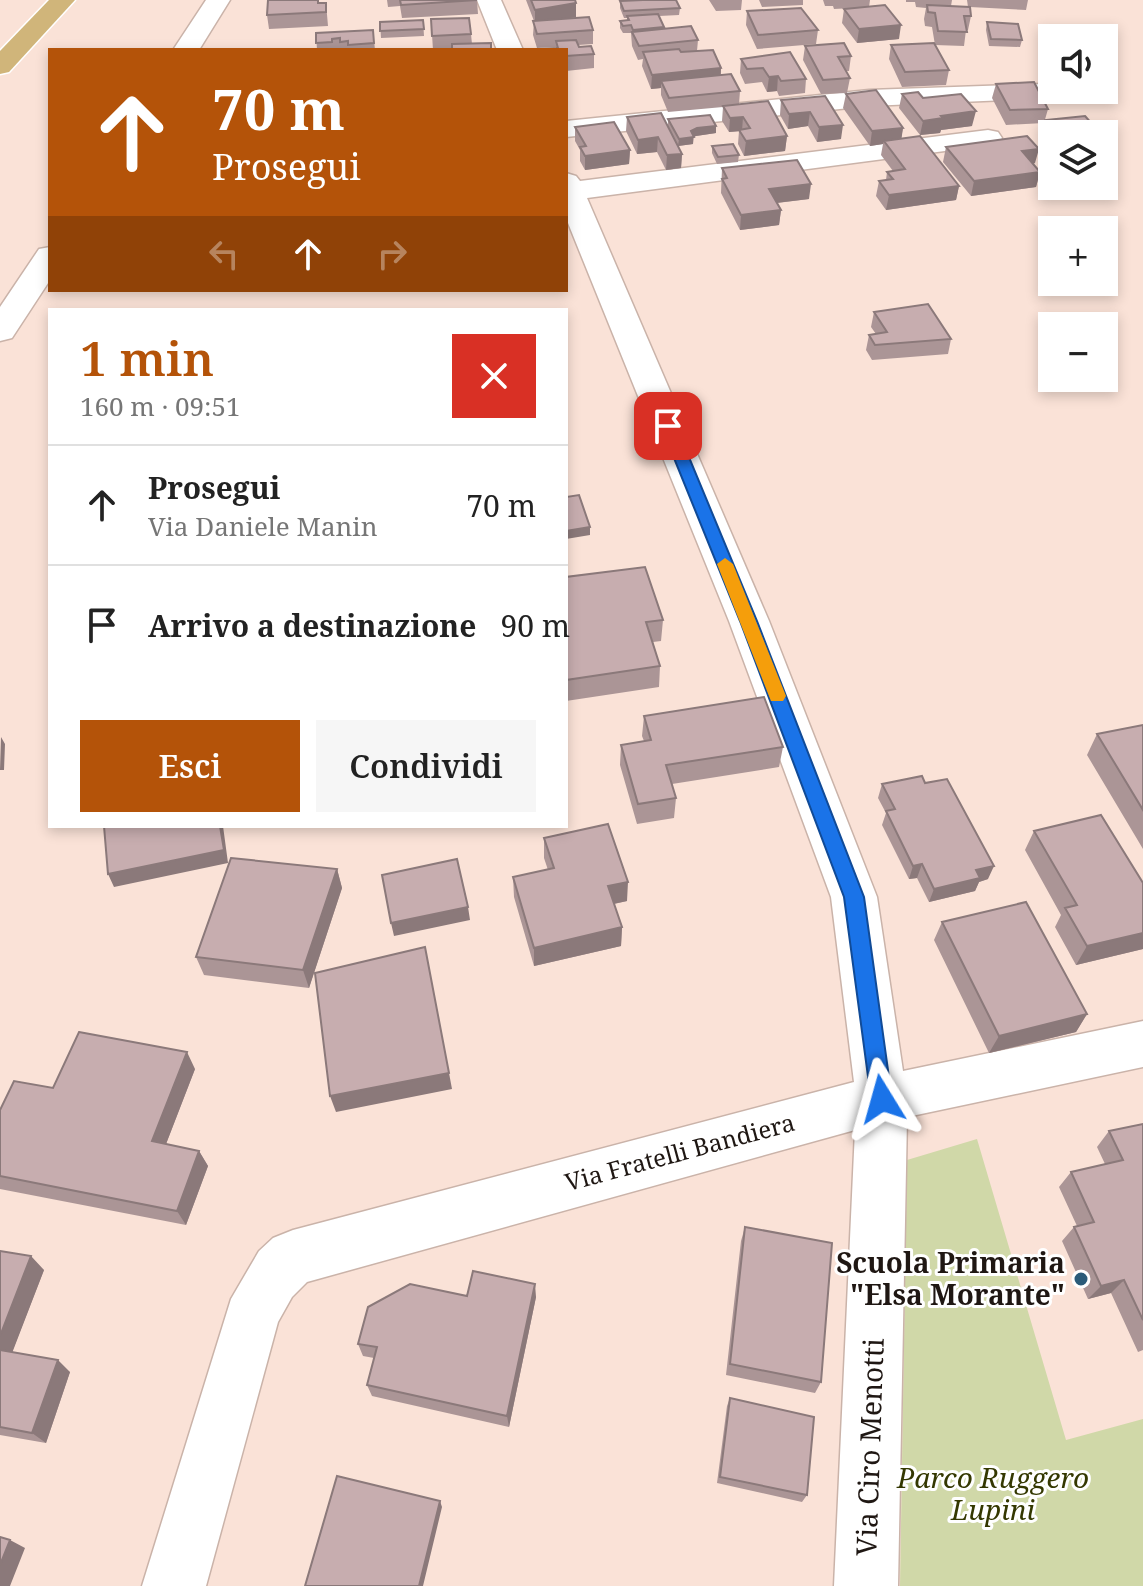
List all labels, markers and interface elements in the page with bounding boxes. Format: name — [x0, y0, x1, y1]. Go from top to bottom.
map controls — [1038, 24, 1118, 392]
button: sound — [1038, 24, 1118, 104]
text: 70 m — [212, 70, 345, 146]
icon: ahead — [80, 80, 184, 184]
button: layers — [1038, 120, 1118, 200]
text: Prosegui — [212, 142, 361, 191]
button: + — [1038, 216, 1118, 296]
icon: left — [202, 232, 246, 276]
icon: ahead — [286, 232, 330, 276]
icon: right — [370, 232, 414, 276]
button: − — [1038, 312, 1118, 392]
text: 1 min — [80, 325, 214, 390]
button: close — [452, 334, 536, 418]
text: 160 m · 09:51 — [80, 388, 241, 424]
pin — [634, 392, 702, 460]
icon: arrive — [646, 404, 690, 448]
text: Prosegui — [148, 467, 280, 508]
icon: ahead — [80, 483, 124, 527]
text: 70 m — [466, 485, 536, 526]
text: Via Daniele Manin — [148, 508, 377, 544]
icon: arrive — [80, 603, 124, 647]
text: Arrivo a destinazione — [148, 605, 477, 646]
text: 90 m — [501, 605, 570, 646]
button: Esci — [80, 720, 300, 812]
button: Condividi — [316, 720, 536, 812]
position arrow — [840, 1057, 924, 1141]
street label: Via Fratelli Bandiera — [561, 1105, 798, 1198]
place label: Scuola Primaria "Elsa Morante" — [836, 1243, 1065, 1313]
marker: Scuola Primaria "Elsa Morante" — [1072, 1270, 1090, 1288]
street label: Via Ciro Menotti — [846, 1337, 892, 1556]
park label: Parco Ruggero Lupini — [896, 1458, 1089, 1528]

